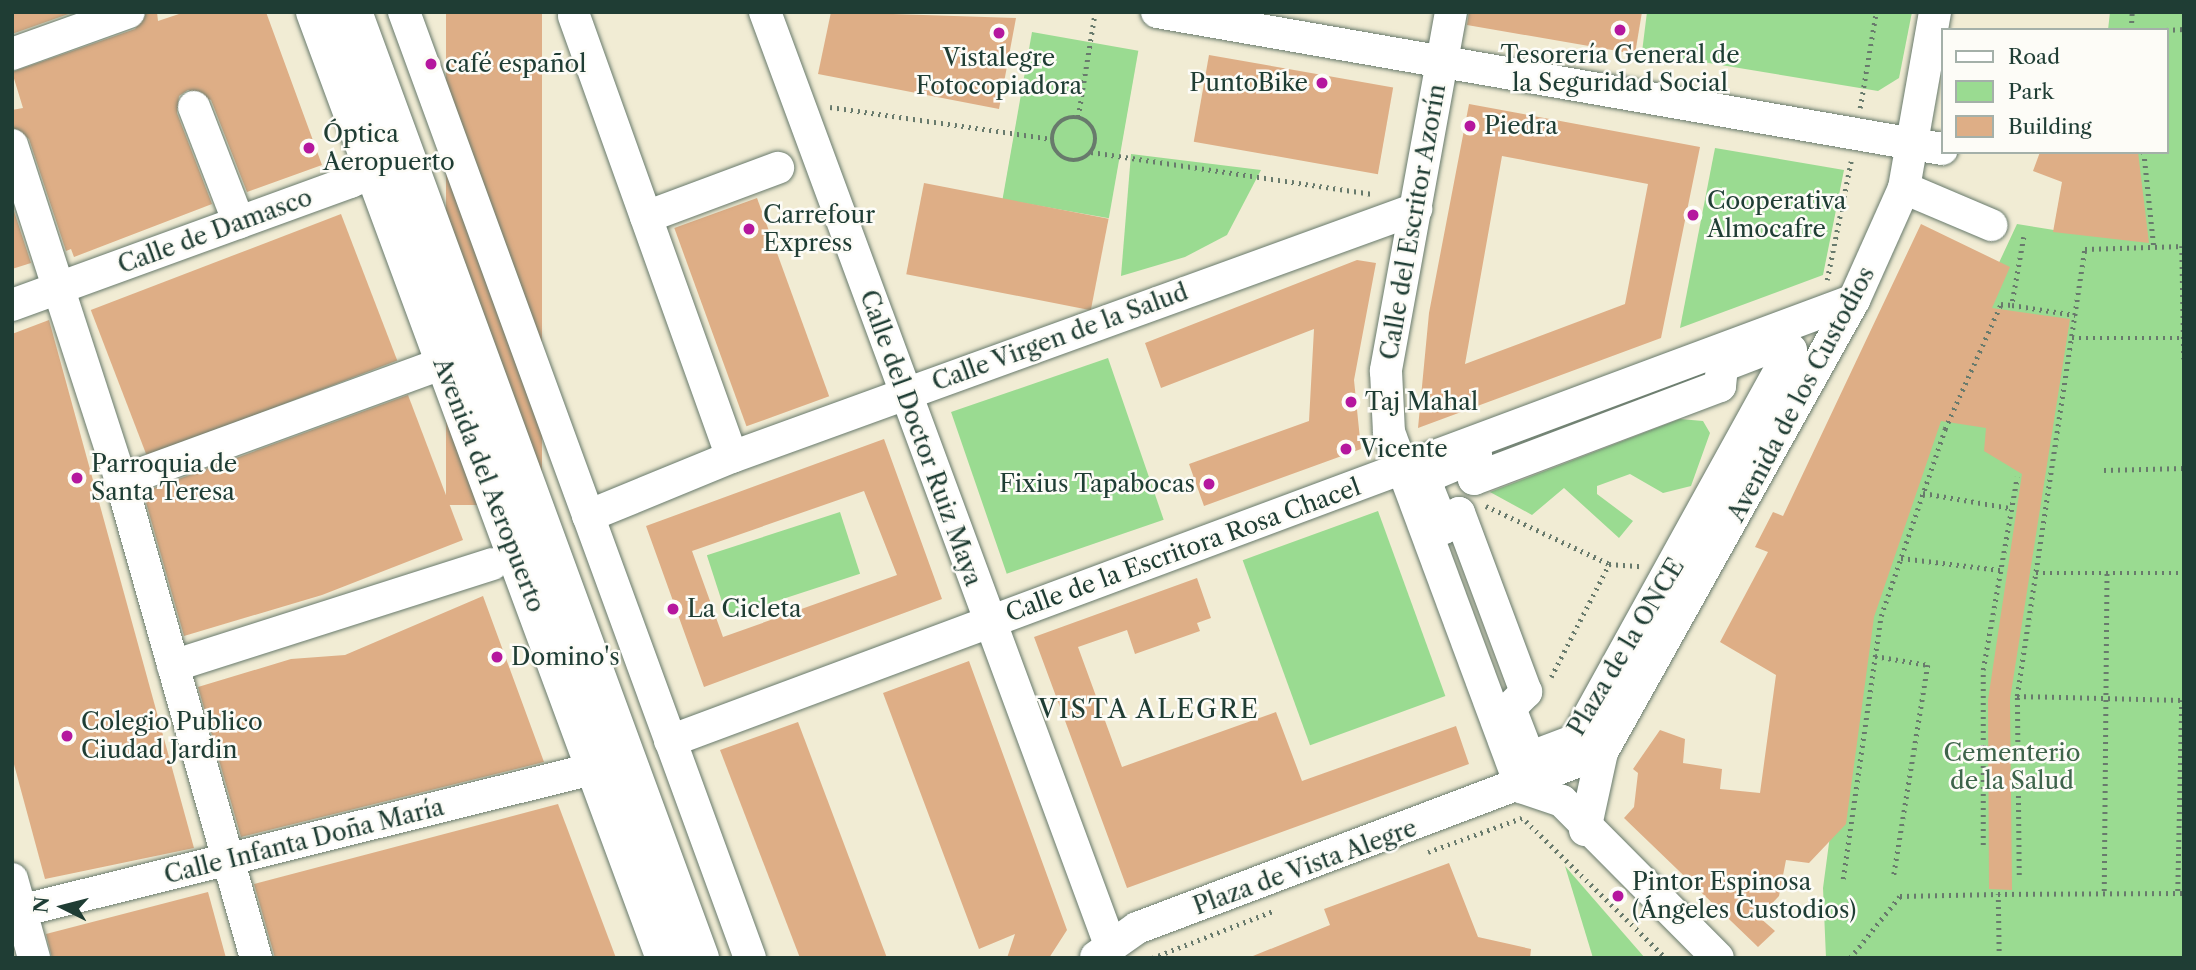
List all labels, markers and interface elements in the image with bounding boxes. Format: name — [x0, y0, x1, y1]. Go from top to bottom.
marker: Tesorería General de la Seguridad Social — [1612, 22, 1628, 38]
marker: Vistalegre Fotocopiadora — [991, 25, 1007, 41]
legend — [1940, 28, 2168, 154]
place label: Tesorería General de la Seguridad Social — [1500, 41, 1740, 97]
place label: Vistalegre Fotocopiadora — [916, 44, 1082, 100]
text: Road — [2008, 44, 2060, 69]
place label: café español — [445, 50, 586, 78]
marker: café español — [423, 56, 439, 72]
place label: PuntoBike — [1189, 69, 1308, 97]
marker: PuntoBike — [1314, 75, 1330, 91]
text: Park — [2008, 79, 2054, 104]
street label: Calle del Escritor Azorín — [1374, 81, 1452, 363]
place label: Piedra — [1484, 112, 1558, 140]
text: Building — [2008, 114, 2092, 139]
marker: Piedra — [1462, 118, 1478, 134]
place label: Óptica Aeropuerto — [323, 120, 455, 176]
marker: Óptica Aeropuerto — [301, 140, 317, 156]
street label: Calle de Damasco — [114, 182, 316, 280]
place label: Cooperativa Almocafre — [1707, 187, 1846, 243]
place label: Carrefour Express — [763, 201, 875, 257]
marker: Cooperativa Almocafre — [1685, 207, 1701, 223]
marker: Carrefour Express — [741, 221, 757, 237]
street label: Avenida de los Custodios — [1721, 261, 1881, 527]
street label: Calle Virgen de la Salud — [928, 277, 1192, 397]
street label: Calle del Doctor Ruiz Maya — [854, 286, 988, 590]
street label: Avenida del Aeropuerto — [427, 353, 551, 617]
place label: Taj Mahal — [1365, 388, 1478, 416]
marker: Taj Mahal — [1343, 394, 1359, 410]
place label: Vicente — [1360, 435, 1448, 463]
marker: Vicente — [1338, 441, 1354, 457]
place label: Parroquia de Santa Teresa — [91, 450, 237, 506]
marker: Parroquia de Santa Teresa — [69, 470, 85, 486]
place label: Fixius Tapabocas — [999, 470, 1195, 498]
street label: Calle de la Escritora Rosa Chacel — [1001, 472, 1365, 628]
marker: Fixius Tapabocas — [1201, 476, 1217, 492]
street label: Plaza de la ONCE — [1562, 553, 1690, 741]
place label: La Cicleta — [687, 595, 802, 623]
marker: La Cicleta — [665, 601, 681, 617]
place label: Domino's — [511, 643, 620, 671]
marker: Domino's — [489, 649, 505, 665]
district label: VISTA ALEGRE — [1039, 694, 1259, 726]
place label: Colegio Publico Ciudad Jardin — [81, 708, 263, 764]
marker: Colegio Publico Ciudad Jardin — [59, 728, 75, 744]
park label: Cementerio de la Salud — [1944, 739, 2080, 795]
street label: Calle Infanta Doña María — [161, 792, 447, 890]
street label: Plaza de Vista Alegre — [1188, 813, 1422, 921]
place label: Pintor Espinosa (Ángeles Custodios) — [1632, 868, 1856, 924]
north arrow — [28, 872, 98, 942]
marker: Pintor Espinosa (Ángeles Custodios) — [1610, 888, 1626, 904]
text: N — [29, 895, 54, 914]

